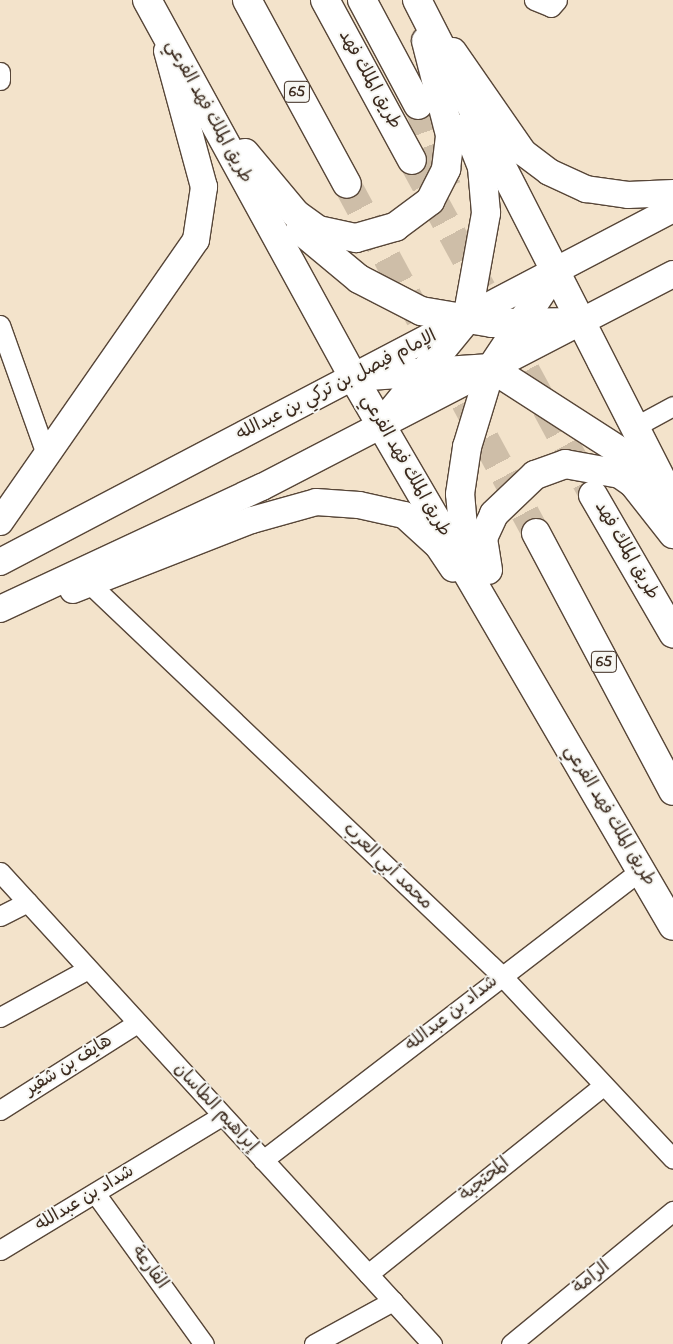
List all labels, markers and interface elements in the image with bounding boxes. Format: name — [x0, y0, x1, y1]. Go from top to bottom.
street label: طريق الملك فهد — [333, 27, 405, 133]
street label: طريق الملك فهد الفرعي — [160, 37, 256, 187]
road number: 65 — [283, 78, 311, 105]
street label: الإمام فيصل بن تركي بن عبدالله — [233, 326, 441, 446]
street label: طريق الملك فهد الفرعي — [356, 391, 454, 541]
street label: طريق الملك فهد — [589, 498, 663, 604]
road number: 65 — [590, 649, 618, 676]
street label: طريق الملك فهد الفرعي — [558, 742, 660, 890]
street label: محمد أبي العرب — [338, 819, 436, 915]
street label: شداد بن عبدالله — [401, 971, 503, 1057]
street label: هايف بن شقير — [21, 1031, 117, 1101]
street label: إبراهيم الطاسان — [168, 1059, 262, 1157]
street label: المحتجبة — [456, 1153, 514, 1207]
street label: شداد بن عبدالله — [32, 1161, 138, 1237]
street label: الفارعة — [126, 1242, 172, 1294]
street label: الرامة — [569, 1257, 615, 1299]

